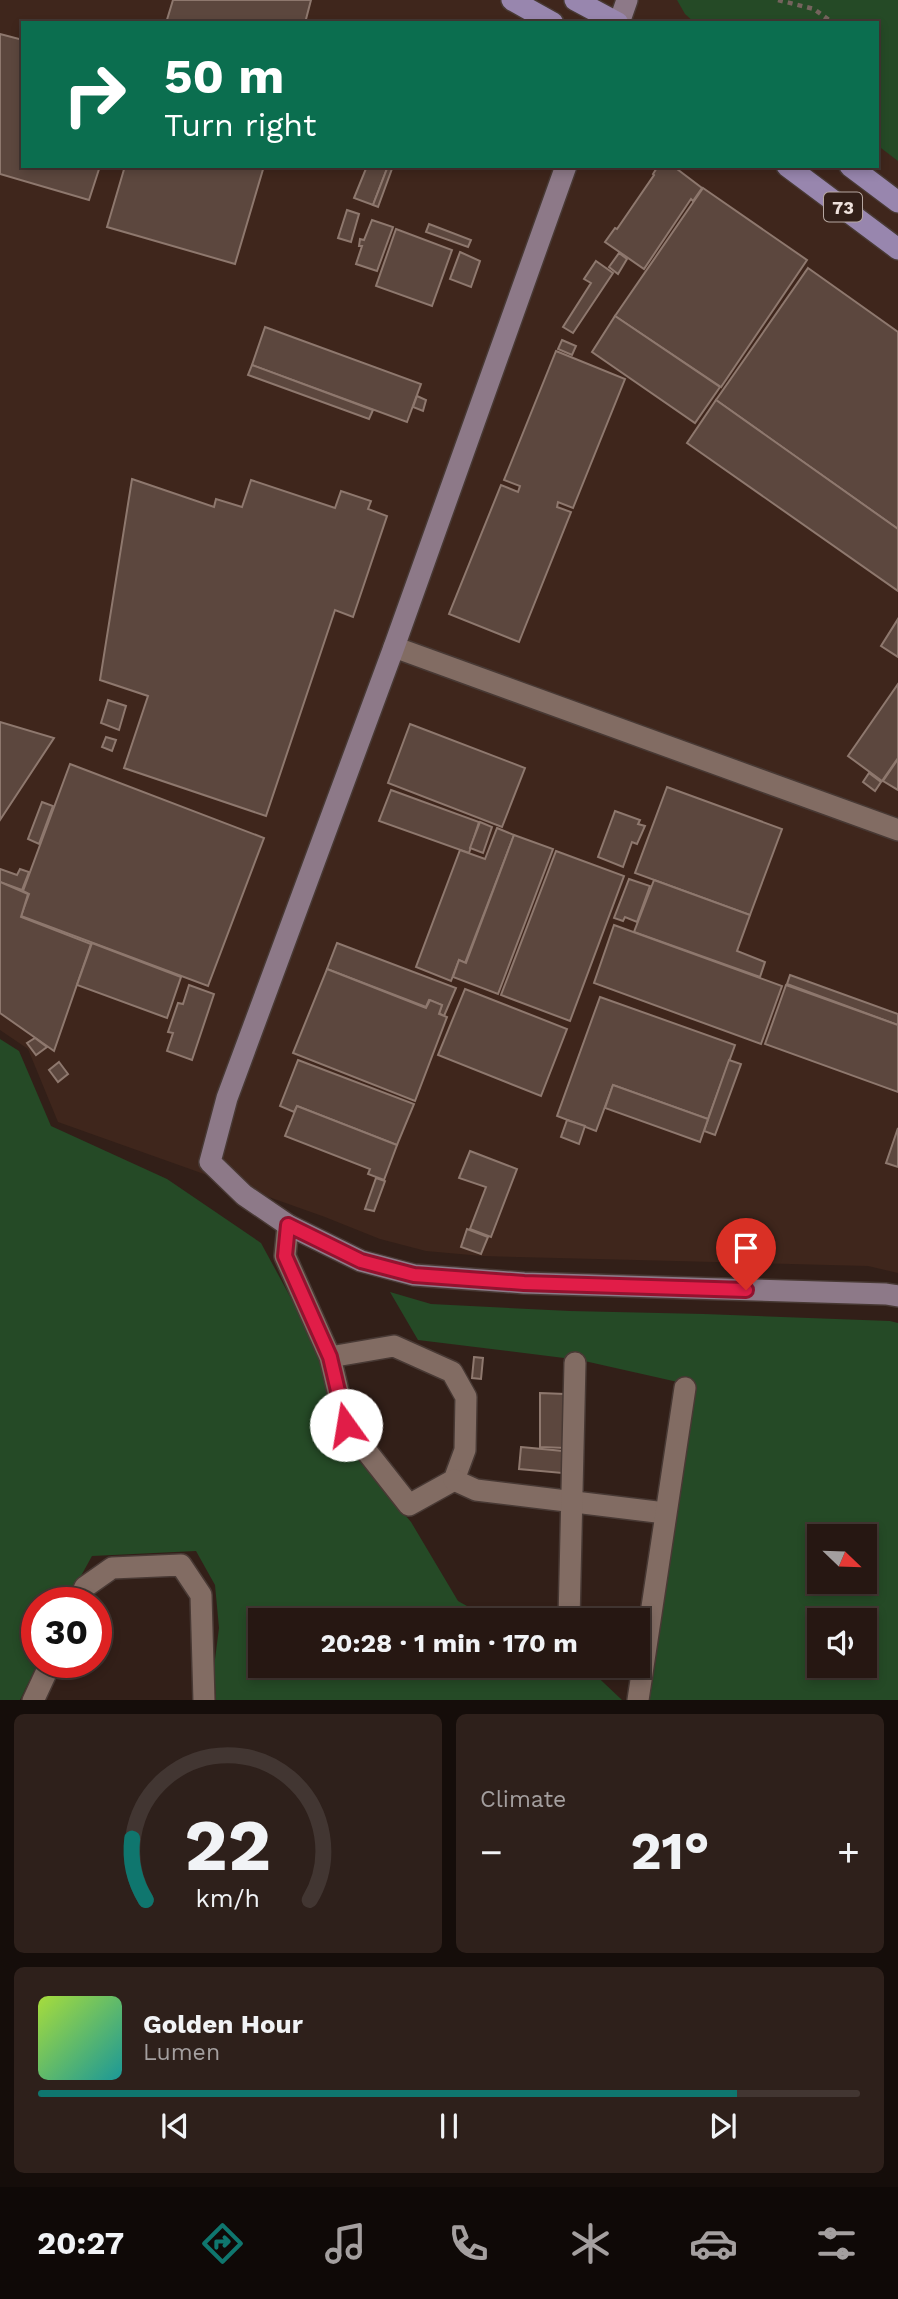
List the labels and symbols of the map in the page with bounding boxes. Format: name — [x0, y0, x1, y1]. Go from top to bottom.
road number: 73 — [824, 192, 862, 222]
pin — [716, 1218, 776, 1290]
position arrow — [309, 1388, 383, 1462]
north arrow — [807, 1524, 877, 1594]
speed limit sign: 30 — [21, 1587, 112, 1678]

